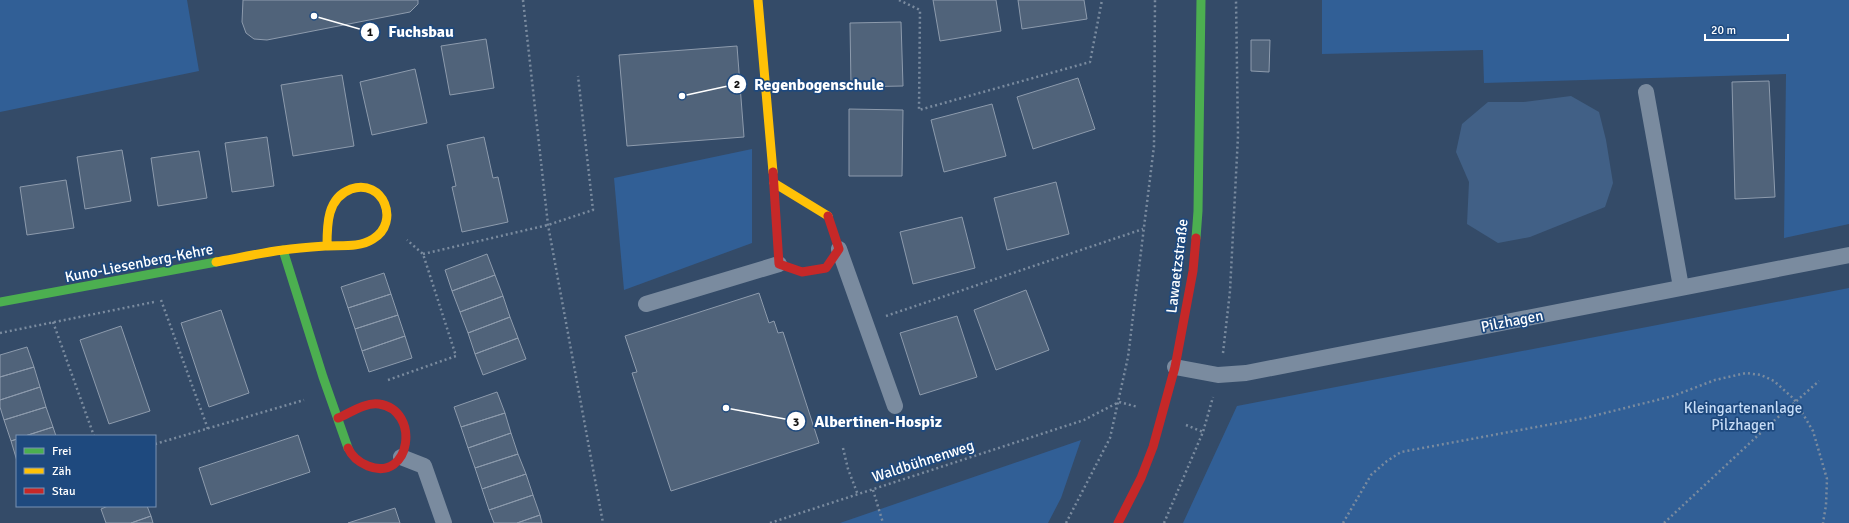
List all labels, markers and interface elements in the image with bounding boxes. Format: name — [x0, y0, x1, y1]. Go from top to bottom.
scale bar — [1705, 16, 1788, 42]
callout: Fuchsbau — [360, 18, 461, 46]
text: Fuchsbau — [388, 22, 454, 42]
text: 20 m — [1711, 23, 1736, 38]
text: 1 — [367, 25, 374, 40]
callout: Regenbogenschule — [727, 70, 892, 98]
text: Regenbogenschule — [754, 75, 884, 95]
text: 2 — [734, 77, 740, 92]
street label: Lawaetzstraße — [1162, 218, 1192, 314]
street label: Kuno-Liesenberg-Kehre — [63, 240, 215, 286]
street label: Pilzhagen — [1479, 306, 1545, 336]
park label: Kleingartenanlage Pilzhagen — [1684, 399, 1802, 434]
callout: Albertinen-Hospiz — [786, 407, 950, 435]
text: Albertinen-Hospiz — [814, 412, 942, 432]
text: 3 — [793, 415, 799, 430]
legend — [16, 435, 156, 507]
street label: Waldbühnenweg — [870, 436, 976, 486]
text: Frei — [52, 444, 71, 459]
text: Zäh — [52, 464, 71, 479]
text: Stau — [52, 484, 76, 499]

